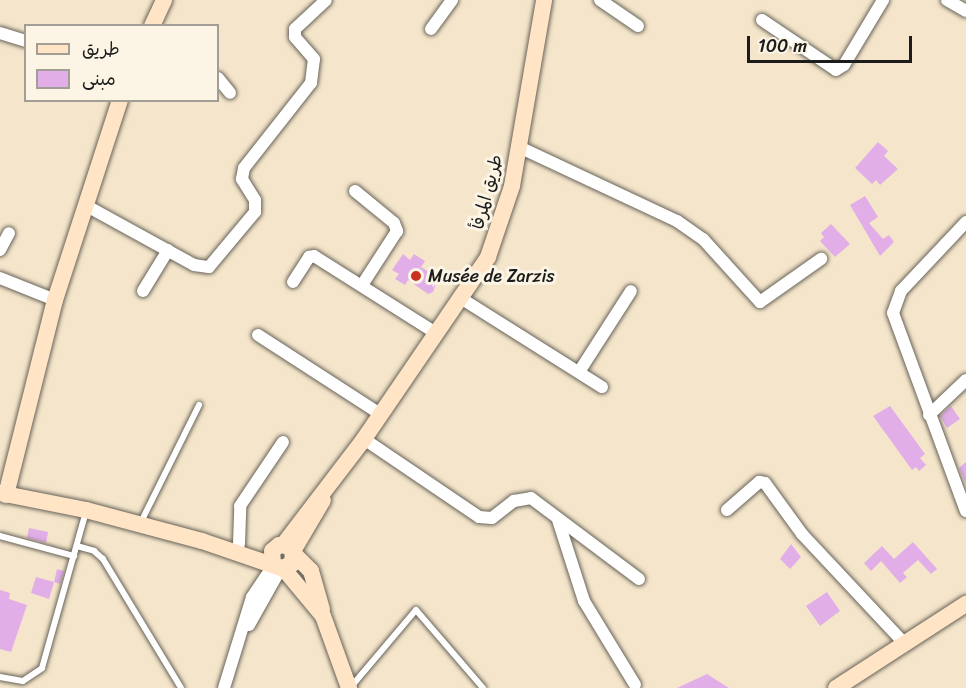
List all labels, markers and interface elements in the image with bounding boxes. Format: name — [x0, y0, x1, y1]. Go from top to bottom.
legend — [24, 24, 219, 102]
scale bar — [750, 24, 915, 62]
text: 100 m — [758, 30, 807, 62]
text: طريق — [82, 33, 120, 65]
text: مبنى — [82, 63, 116, 95]
street label: طريق المرفأ — [467, 152, 507, 232]
place label: Musée de Zarzis — [428, 265, 554, 287]
marker: Musée de Zarzis — [409, 269, 423, 283]

